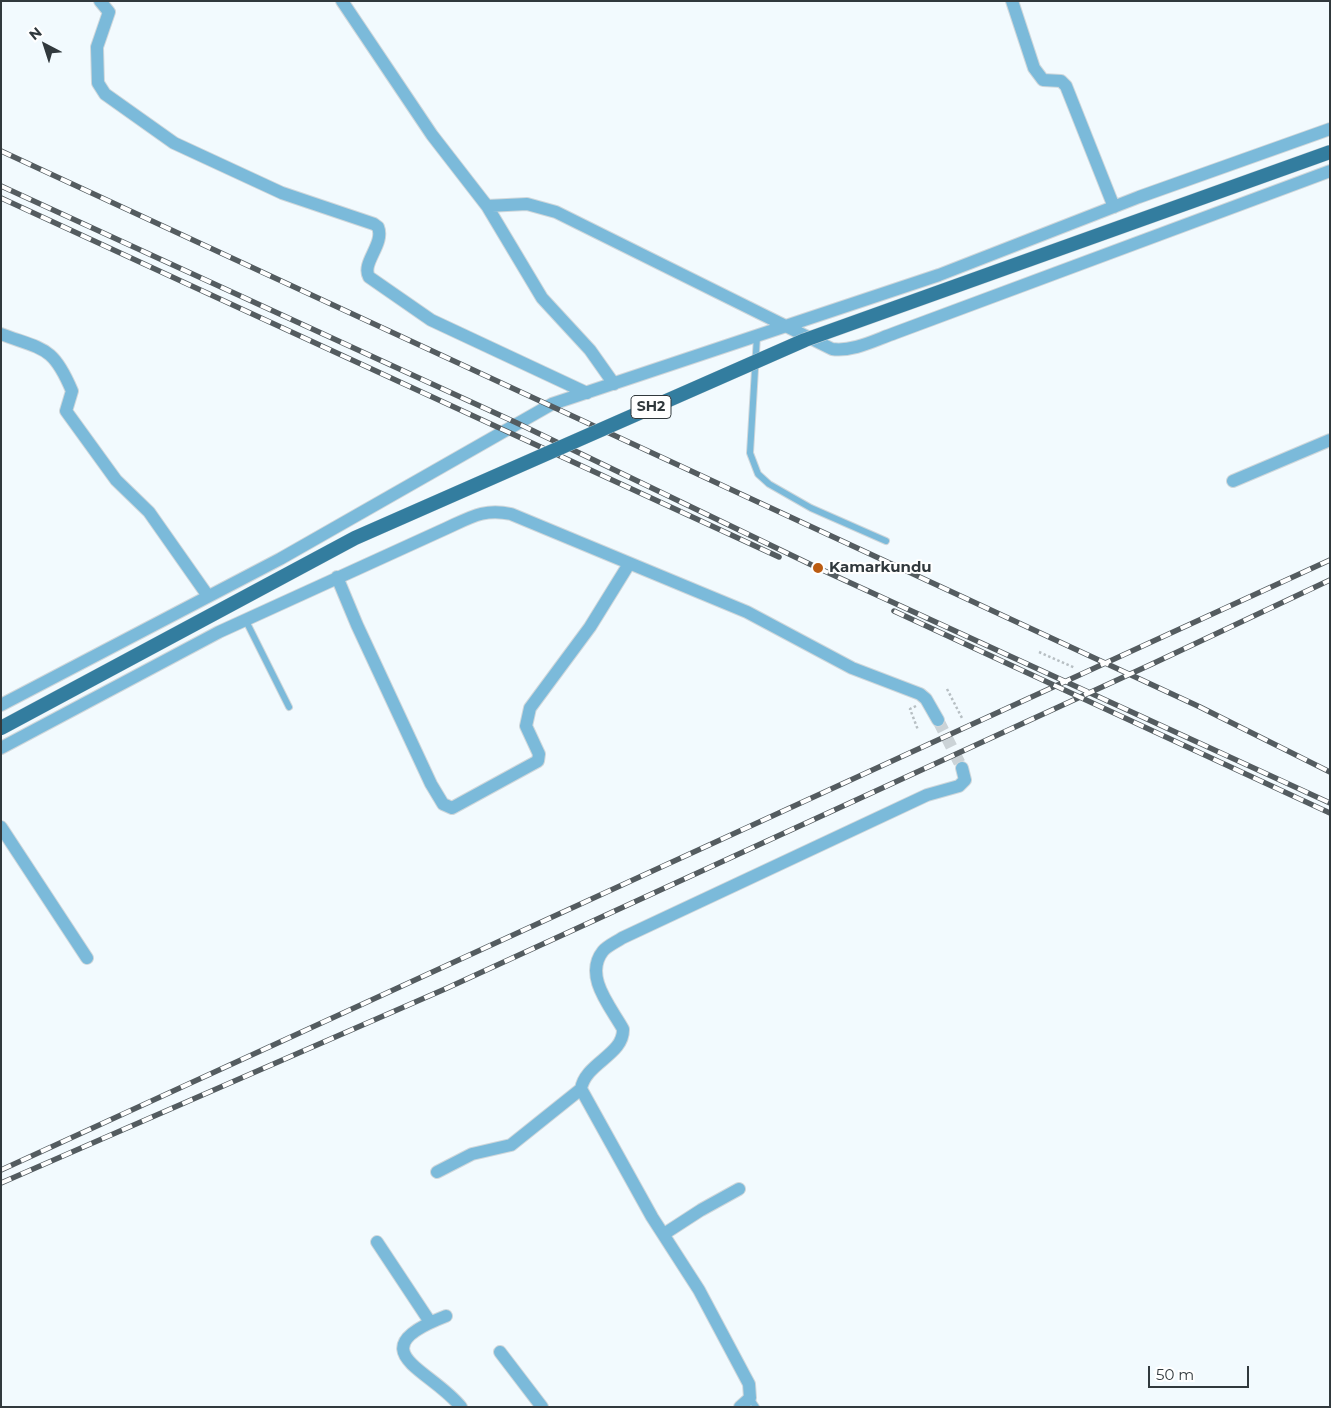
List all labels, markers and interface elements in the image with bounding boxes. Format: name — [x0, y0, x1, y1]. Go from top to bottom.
north arrow — [20, 20, 70, 70]
text: N — [25, 23, 45, 44]
road number: SH2 — [631, 396, 671, 418]
place label: Kamarkundu — [829, 559, 932, 577]
marker: Kamarkundu — [811, 561, 825, 575]
scale bar — [1151, 1356, 1252, 1388]
text: 50 m — [1156, 1365, 1194, 1384]

